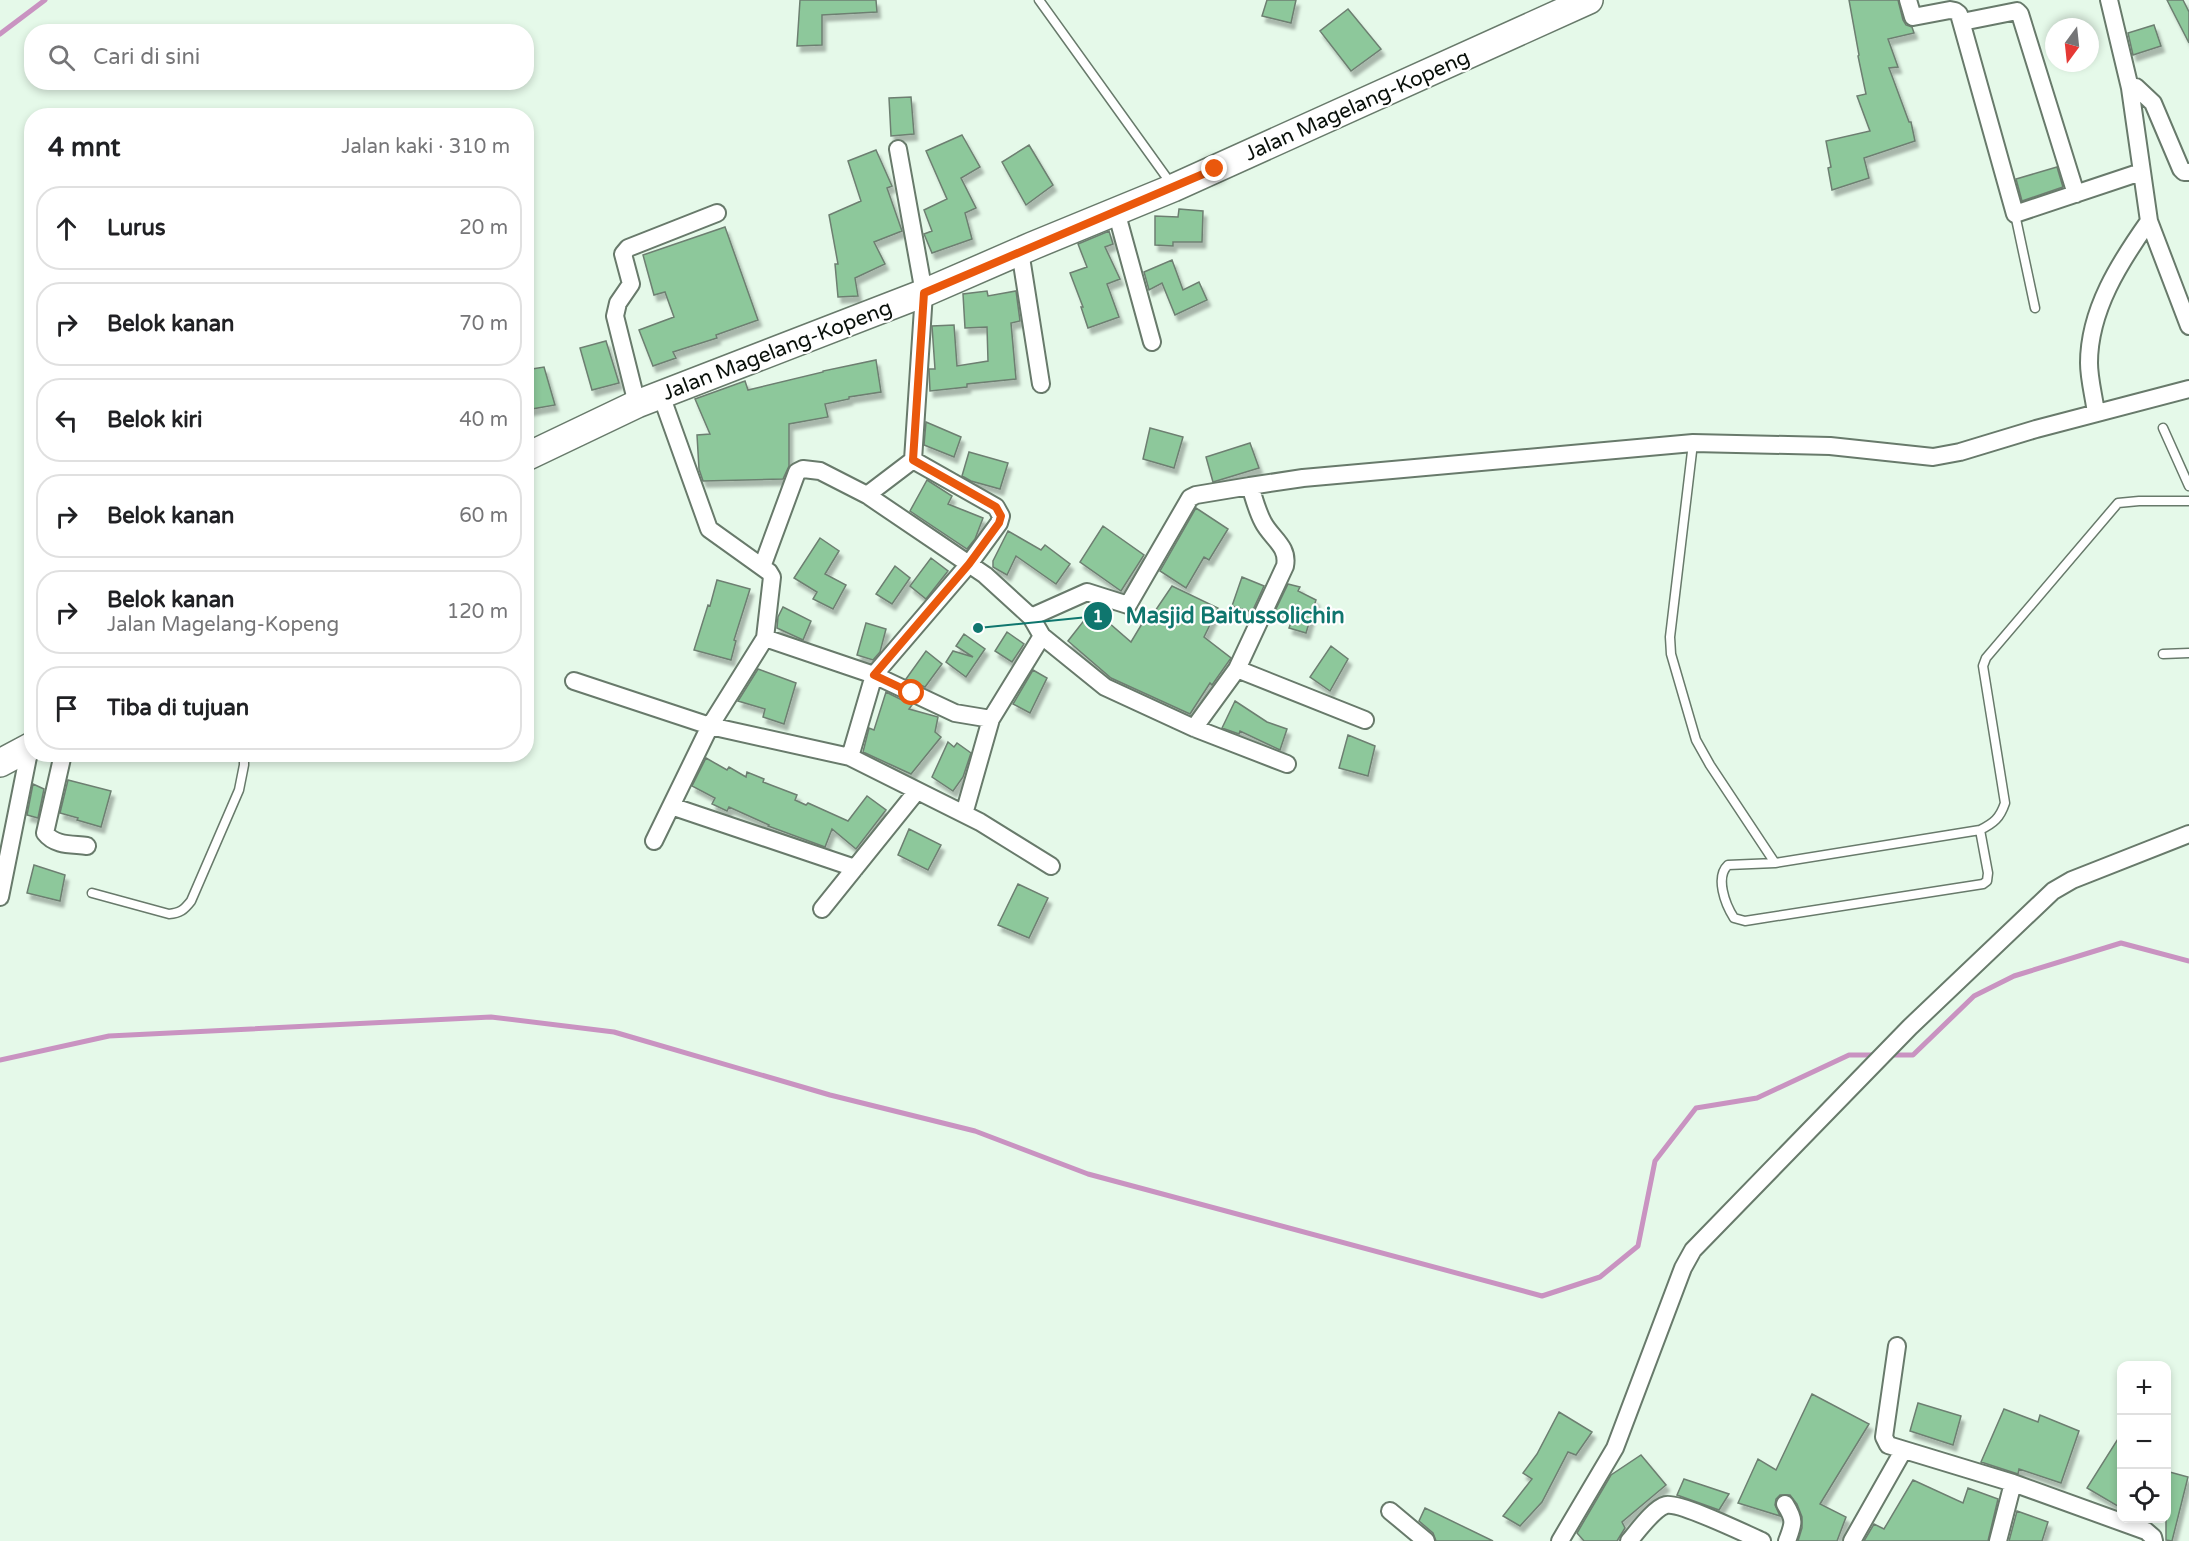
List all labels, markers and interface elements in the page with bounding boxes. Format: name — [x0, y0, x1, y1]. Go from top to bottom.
north arrow — [2045, 18, 2099, 72]
search box — [24, 24, 534, 90]
icon: search — [45, 41, 78, 74]
text: Cari di sini — [93, 44, 200, 70]
street label: Jalan Magelang-Kopeng — [1241, 44, 1474, 166]
text: 4 mnt — [48, 132, 120, 163]
text: Jalan kaki · 310 m — [341, 135, 510, 159]
route end — [1201, 155, 1227, 181]
icon: ahead — [50, 212, 83, 245]
text: Lurus — [107, 215, 165, 241]
text: 20 m — [459, 216, 508, 240]
street label: Jalan Magelang-Kopeng — [659, 295, 895, 406]
icon: right — [50, 308, 83, 341]
text: Belok kanan — [107, 311, 234, 337]
text: 70 m — [459, 312, 508, 336]
icon: left — [50, 404, 83, 437]
text: Belok kiri — [107, 407, 203, 433]
text: 40 m — [459, 408, 508, 432]
icon: right — [50, 500, 83, 533]
text: Belok kanan — [107, 503, 234, 529]
text: 60 m — [459, 504, 508, 528]
text: Belok kanan — [107, 587, 234, 613]
icon: right — [50, 596, 83, 629]
callout: Masjid Baitussolichin — [1083, 596, 1356, 636]
text: 120 m — [447, 600, 508, 624]
text: Masjid Baitussolichin — [1125, 603, 1345, 629]
text: 1 — [1092, 605, 1104, 627]
text: Jalan Magelang-Kopeng — [107, 613, 339, 637]
route start — [898, 679, 924, 705]
icon: arrive — [50, 692, 83, 725]
text: Tiba di tujuan — [107, 695, 249, 721]
map controls — [2117, 1361, 2171, 1523]
button: + — [2117, 1361, 2171, 1415]
button: − — [2117, 1415, 2171, 1469]
button: locate — [2117, 1469, 2171, 1523]

